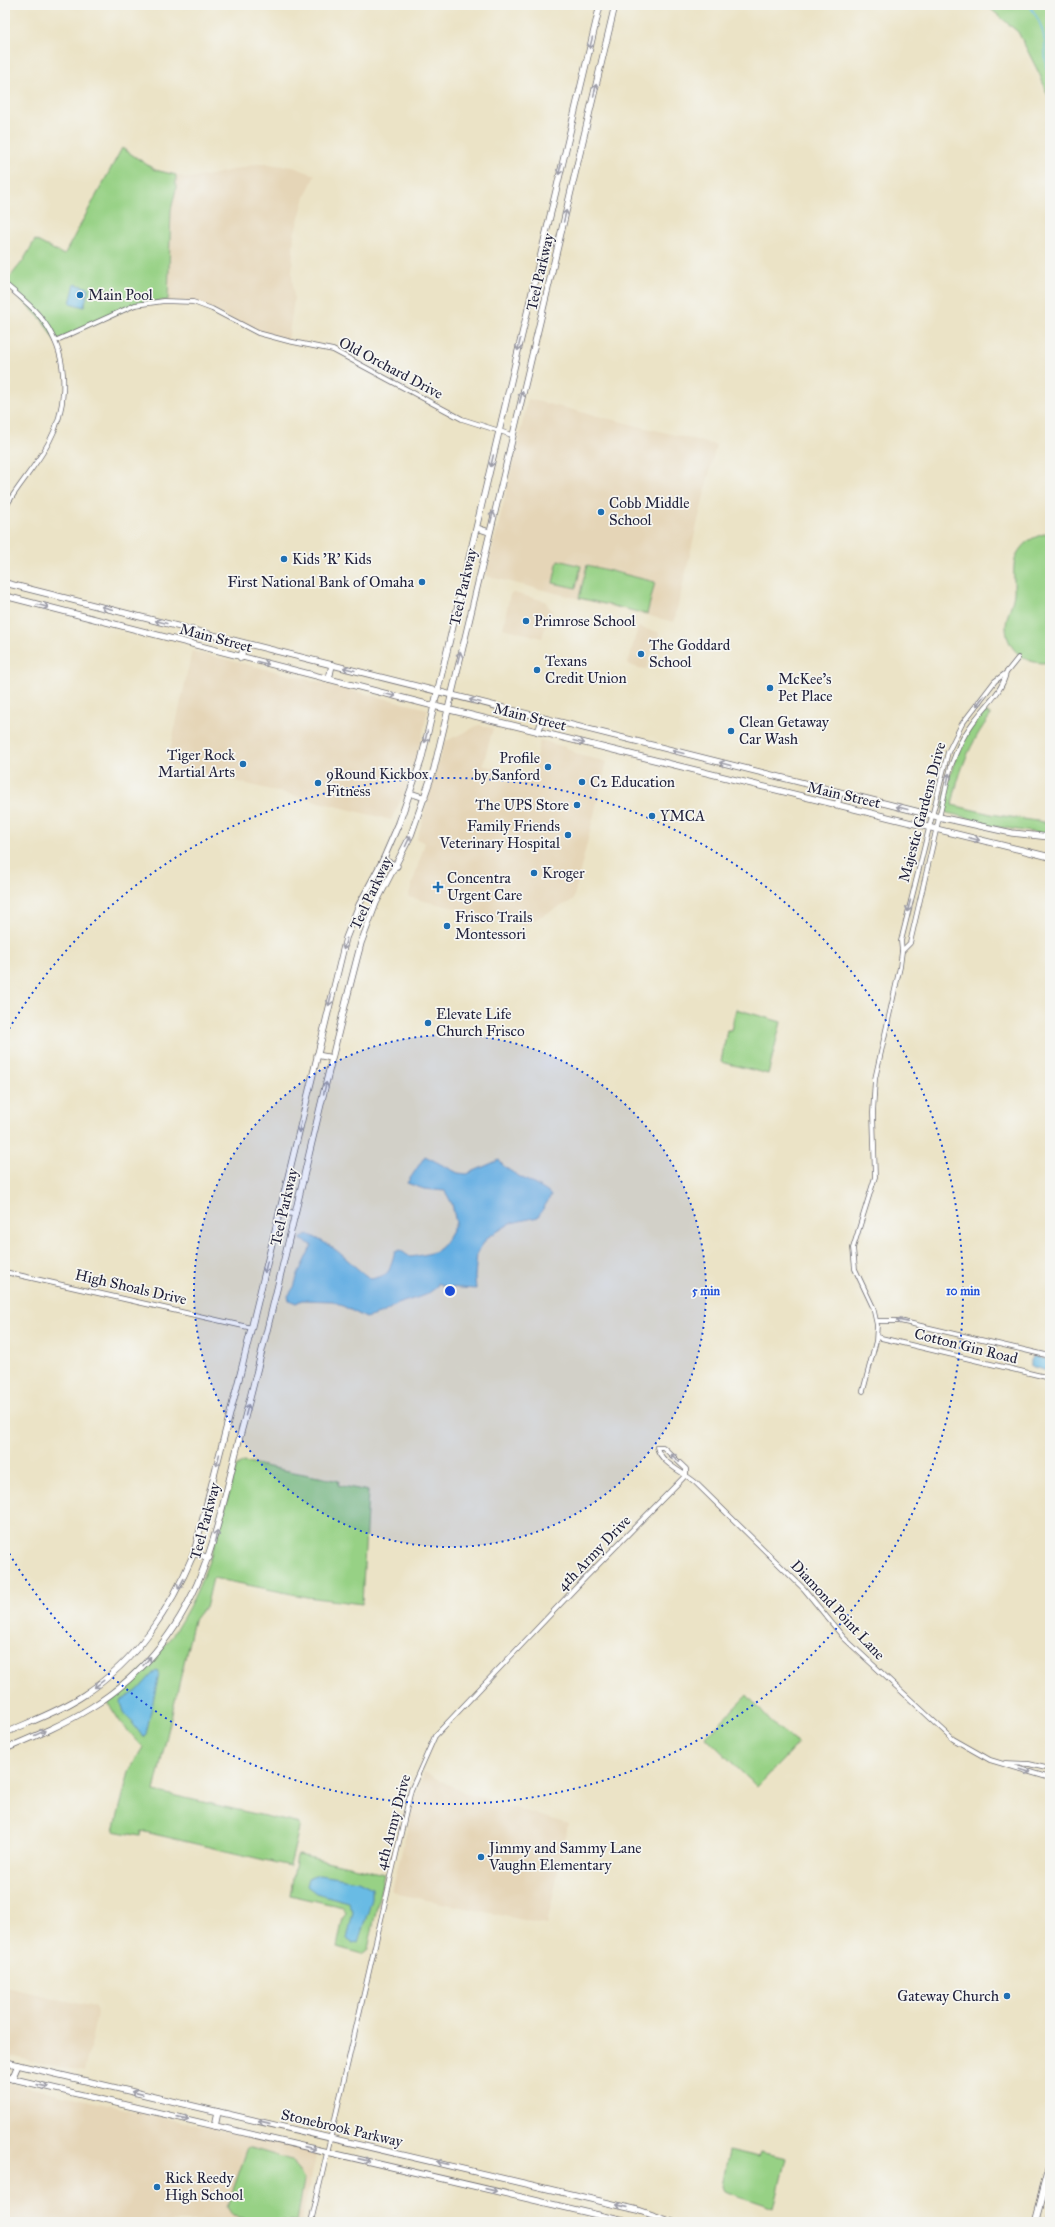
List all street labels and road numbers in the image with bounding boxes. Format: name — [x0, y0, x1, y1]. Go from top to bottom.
street label: Teel Parkway — [522, 231, 558, 312]
street label: Old Orchard Drive — [336, 333, 446, 403]
street label: Teel Parkway — [445, 546, 481, 627]
street label: Main Street — [178, 620, 255, 657]
street label: Main Street — [492, 699, 569, 735]
street label: Majestic Gardens Drive — [895, 740, 949, 884]
street label: Main Street — [806, 778, 883, 812]
street label: Teel Parkway — [346, 853, 396, 933]
street label: Teel Parkway — [266, 1166, 302, 1247]
street label: High Shoals Drive — [73, 1265, 189, 1309]
street label: Cotton Gin Road — [912, 1324, 1020, 1368]
street label: Teel Parkway — [186, 1480, 224, 1561]
street label: 4th Army Drive — [553, 1511, 635, 1595]
street label: Diamond Point Lane — [787, 1556, 889, 1664]
street label: 4th Army Drive — [372, 1772, 414, 1872]
street label: Stonebrook Parkway — [279, 2105, 406, 2151]

